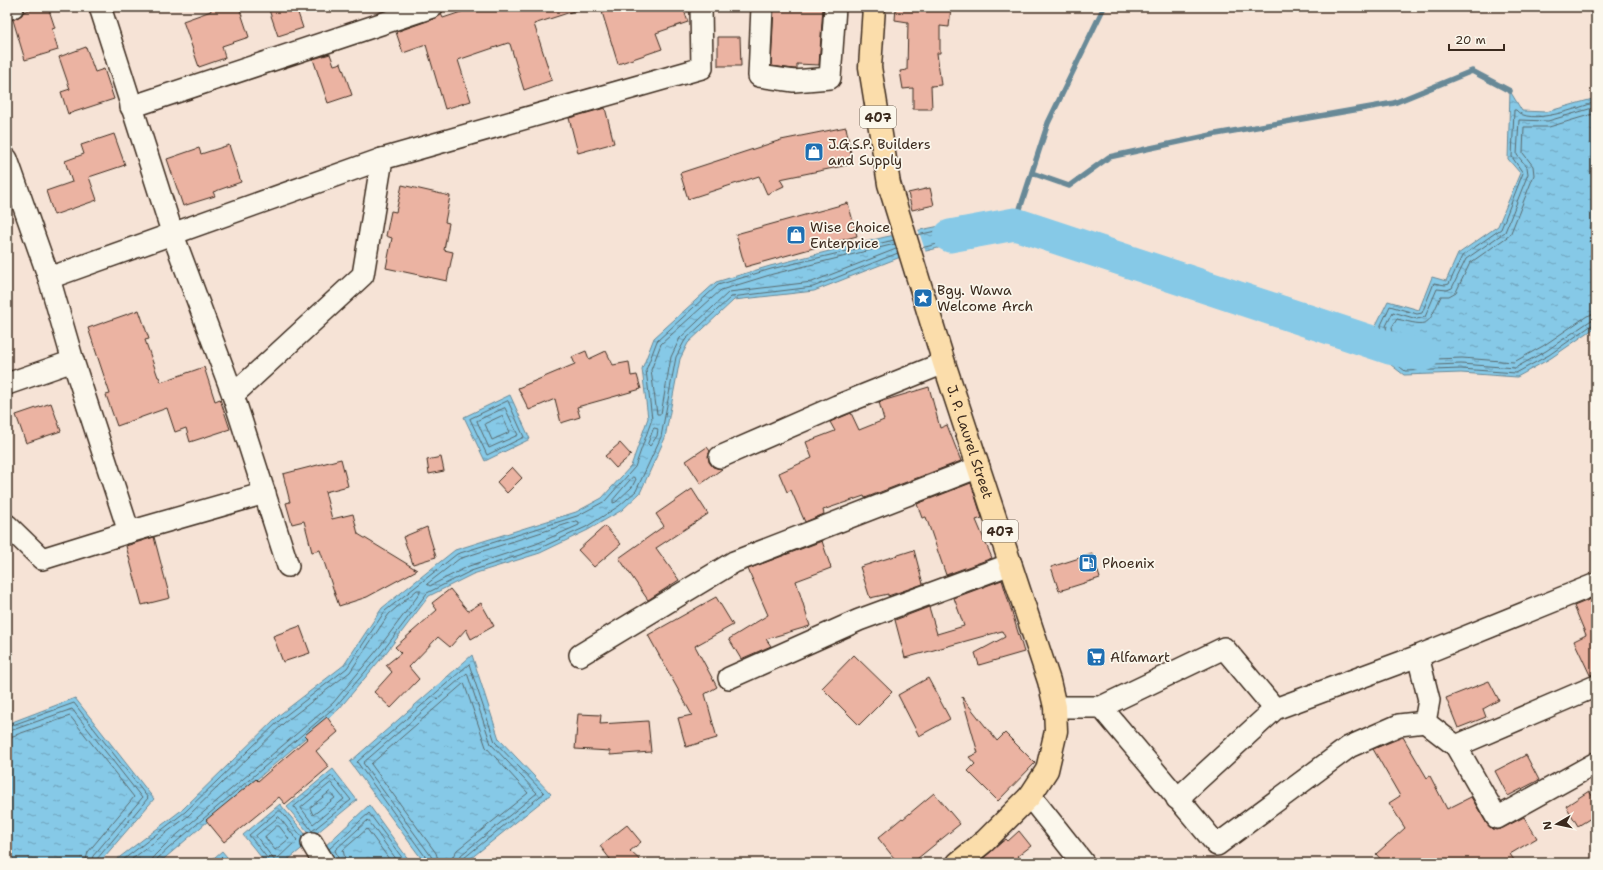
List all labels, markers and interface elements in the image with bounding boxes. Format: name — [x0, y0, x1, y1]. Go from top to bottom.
scale bar — [1449, 26, 1504, 52]
text: 20 m — [1455, 32, 1486, 48]
road number: 407 — [860, 106, 896, 128]
place label: J.G.S.P. Builders and Supply — [828, 135, 931, 169]
shop icon: J.G.S.P. Builders and Supply — [803, 141, 825, 163]
place label: Wise Choice Enterprice — [810, 218, 890, 252]
shop icon: Wise Choice Enterprice — [785, 224, 807, 246]
place label: Bgy. Wawa Welcome Arch — [937, 281, 1033, 315]
place icon: Bgy. Wawa Welcome Arch — [912, 287, 934, 309]
street label: J. P. Laurel Street — [943, 383, 997, 501]
road number: 407 — [982, 520, 1018, 542]
fuel station icon: Phoenix — [1077, 552, 1099, 574]
place label: Phoenix — [1102, 554, 1154, 572]
supermarket icon: Alfamart — [1085, 646, 1107, 668]
place label: Alfamart — [1110, 648, 1170, 666]
north arrow — [1537, 804, 1577, 844]
text: N — [1539, 820, 1556, 831]

